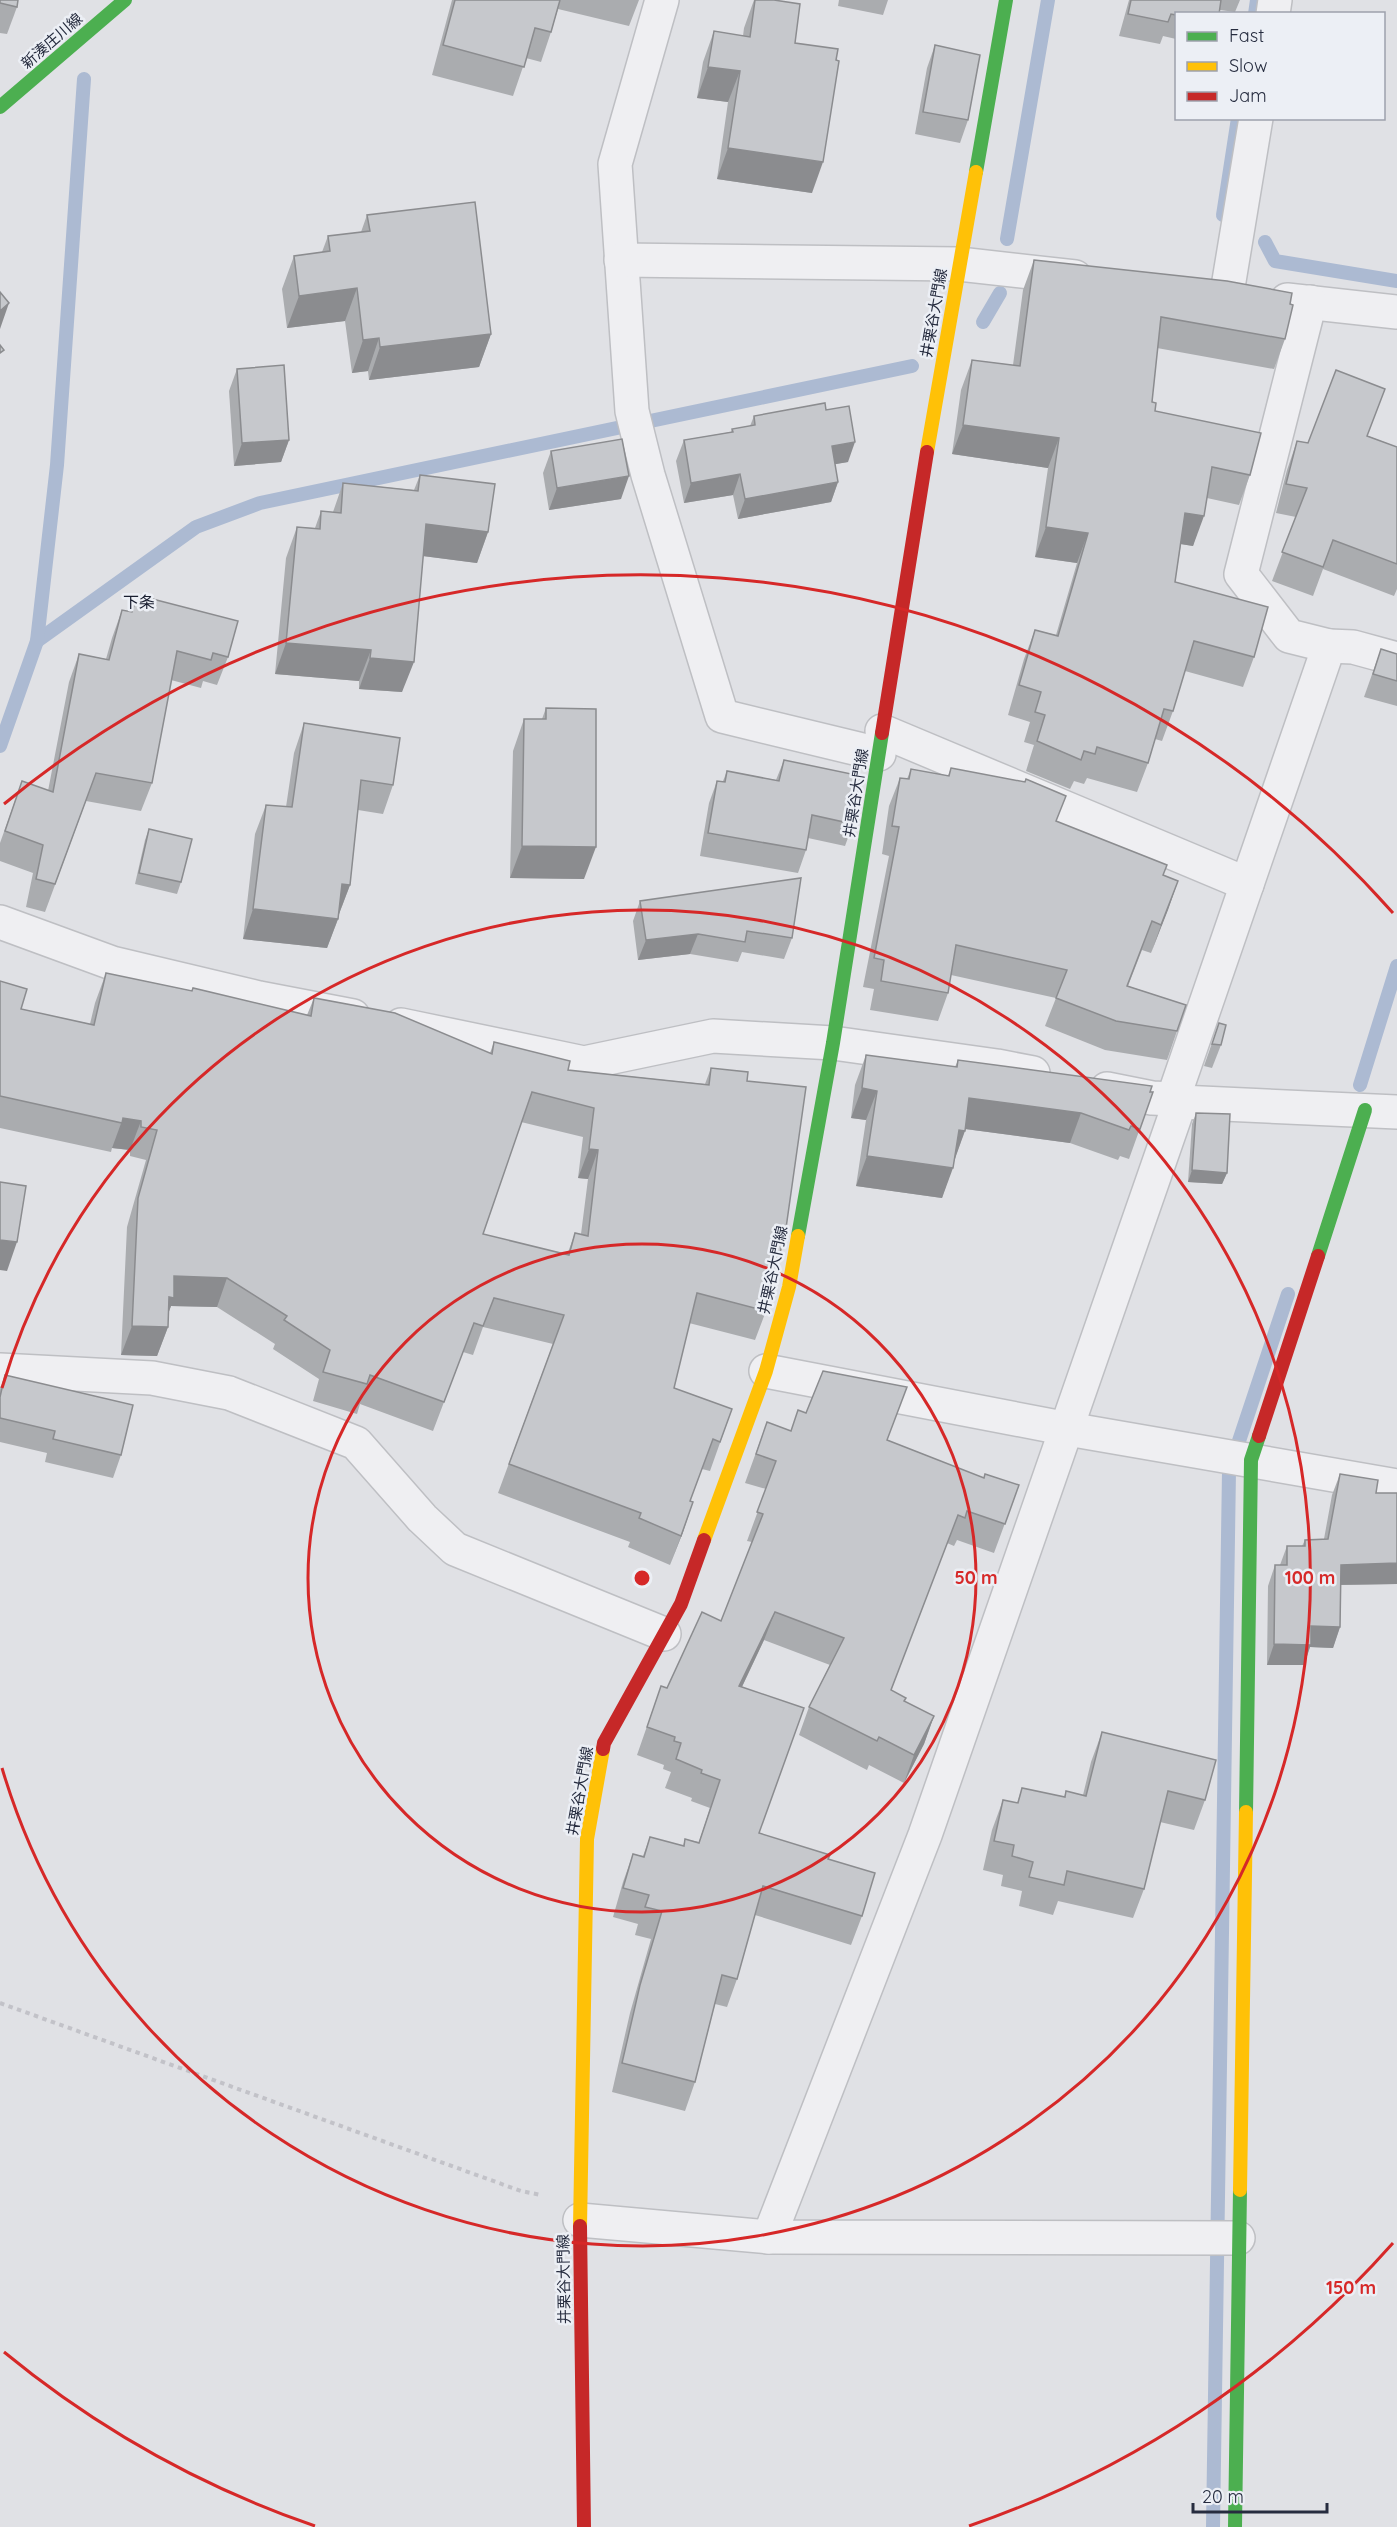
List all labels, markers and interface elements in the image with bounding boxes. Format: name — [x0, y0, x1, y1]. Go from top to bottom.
street label: 新湊庄川線 — [17, 9, 86, 72]
legend — [1175, 12, 1385, 120]
text: Fast — [1229, 24, 1264, 47]
text: Slow — [1229, 54, 1267, 77]
text: Jam — [1229, 84, 1267, 107]
street label: 井栗谷大門線 — [916, 267, 951, 359]
district label: 下条 — [123, 592, 155, 612]
street label: 井栗谷大門線 — [839, 747, 872, 839]
street label: 井栗谷大門線 — [754, 1224, 791, 1316]
text: 50 m — [954, 1566, 998, 1589]
text: 100 m — [1285, 1566, 1335, 1589]
centre of rings — [632, 1568, 652, 1588]
street label: 井栗谷大門線 — [562, 1745, 597, 1837]
street label: 井栗谷大門線 — [553, 2234, 574, 2324]
text: 150 m — [1326, 2276, 1376, 2299]
scale bar — [1193, 2476, 1326, 2514]
text: 20 m — [1202, 2485, 1244, 2508]

